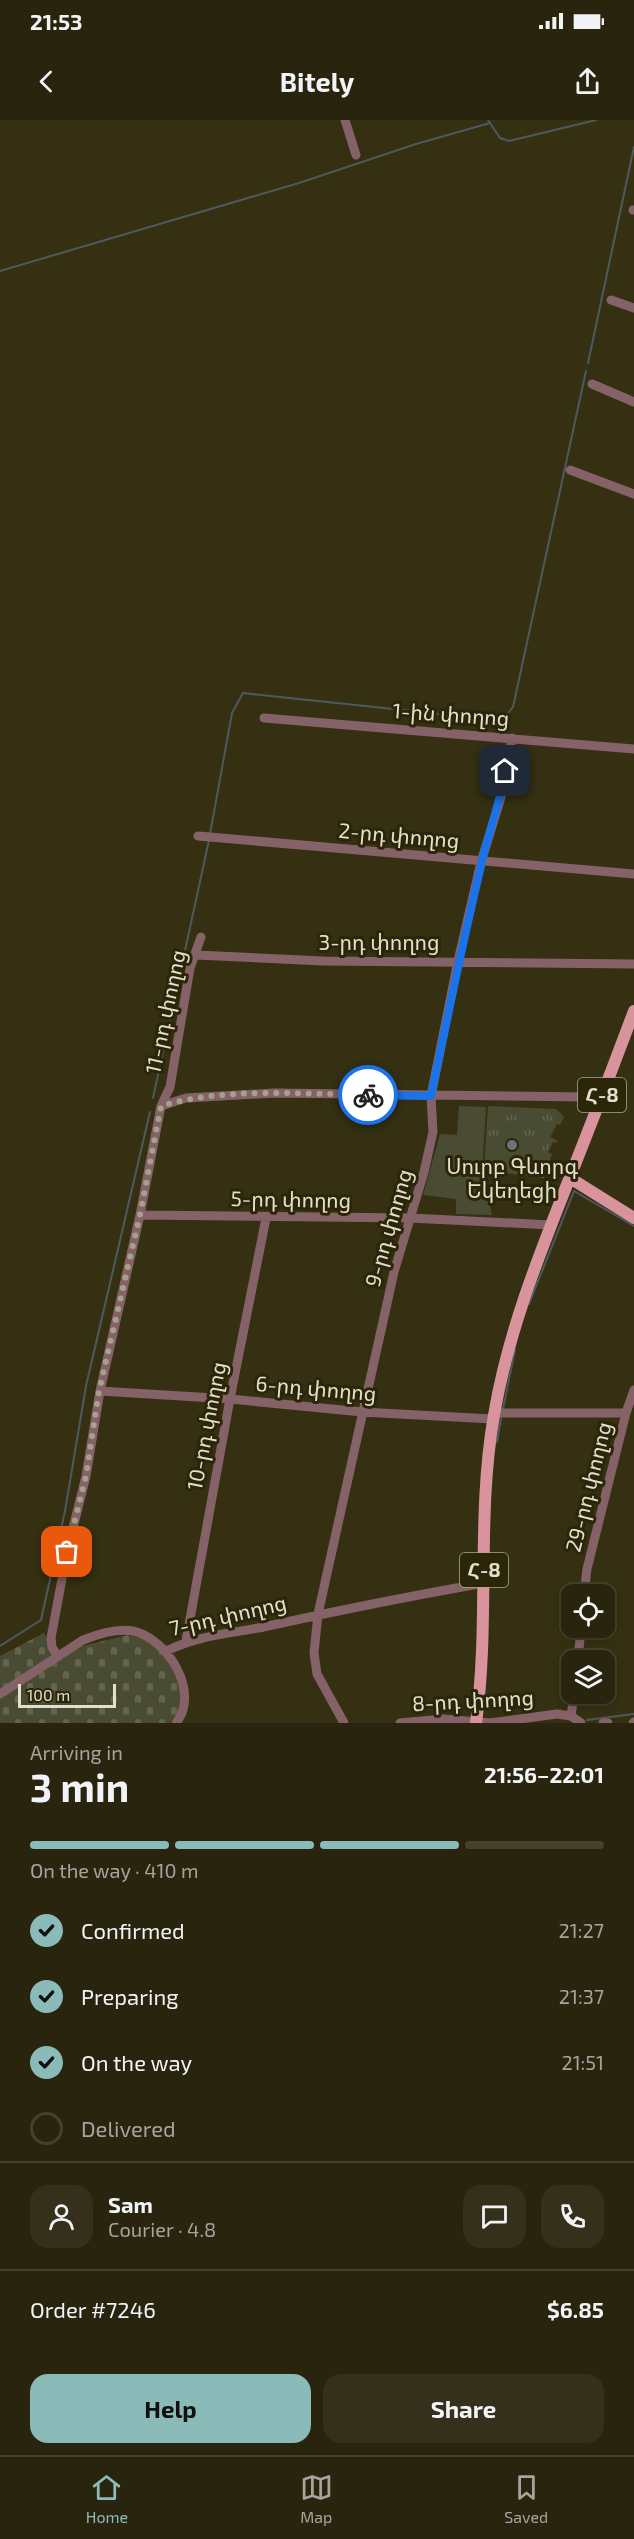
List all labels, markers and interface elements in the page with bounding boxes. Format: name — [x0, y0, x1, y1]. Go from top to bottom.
text: 21:53 — [30, 8, 83, 34]
icon: back — [30, 65, 63, 98]
text: Bitely — [280, 65, 354, 97]
icon: share — [571, 65, 604, 98]
street label: 1-ին փողոց — [392, 697, 510, 731]
pin — [479, 745, 530, 796]
icon: home — [488, 754, 521, 787]
street label: 2-րդ փողոց — [338, 817, 461, 853]
street label: 3-րդ փողոց — [318, 929, 440, 955]
street label: 11-րդ փողոց — [139, 947, 191, 1076]
courier — [338, 1065, 398, 1125]
road number: Հ-8 — [578, 1078, 626, 1112]
icon: bike — [352, 1079, 385, 1112]
marker: Սուրբ Գևորգ Եկեղեցի — [505, 1138, 519, 1152]
place label: Սուրբ Գևորգ Եկեղեցի — [446, 1153, 578, 1203]
street label: 9-րդ փողոց — [359, 1166, 417, 1290]
street label: 5-րդ փողոց — [230, 1185, 352, 1213]
street label: 10-րդ փողոց — [181, 1359, 231, 1492]
street label: 6-րդ փողոց — [254, 1370, 378, 1406]
street label: 29-րդ փողոց — [559, 1419, 617, 1555]
pin — [41, 1526, 92, 1577]
icon: bag — [50, 1535, 83, 1568]
road number: Հ-8 — [460, 1553, 508, 1587]
map controls — [561, 1584, 615, 1704]
button: locate — [561, 1584, 615, 1638]
street label: 7-րդ փողոց — [167, 1589, 289, 1641]
button: layers — [561, 1650, 615, 1704]
scale bar — [18, 1681, 116, 1708]
street label: 8-րդ փողոց — [411, 1684, 535, 1716]
text: 100 m — [27, 1685, 70, 1704]
text: Arriving in — [30, 1740, 123, 1764]
text: 21:56–22:01 — [484, 1761, 604, 1787]
text: 3 min — [30, 1763, 129, 1810]
text: On the way · 410 m — [30, 1858, 199, 1882]
icon: check — [30, 1914, 63, 1947]
text: Confirmed — [81, 1917, 185, 1943]
text: 21:27 — [559, 1918, 604, 1942]
icon: check — [30, 1980, 63, 2013]
text: Preparing — [81, 1983, 179, 2009]
text: 21:37 — [559, 1984, 604, 2008]
icon: check — [30, 2046, 63, 2079]
text: On the way — [81, 2049, 192, 2075]
text: 21:51 — [561, 2050, 604, 2074]
text: Delivered — [81, 2115, 176, 2141]
button: person — [30, 2185, 93, 2248]
button: chat — [463, 2185, 526, 2248]
button: phone — [541, 2185, 604, 2248]
text: Sam — [108, 2191, 153, 2217]
text: Courier · 4.8 — [108, 2217, 216, 2241]
text: Order #7246 — [30, 2296, 156, 2322]
text: $6.85 — [547, 2296, 604, 2322]
button: Help — [30, 2374, 311, 2443]
button: Share — [323, 2374, 604, 2443]
tab: Home — [86, 2471, 128, 2526]
tab: Map — [300, 2471, 333, 2526]
tab: Saved — [504, 2471, 548, 2526]

